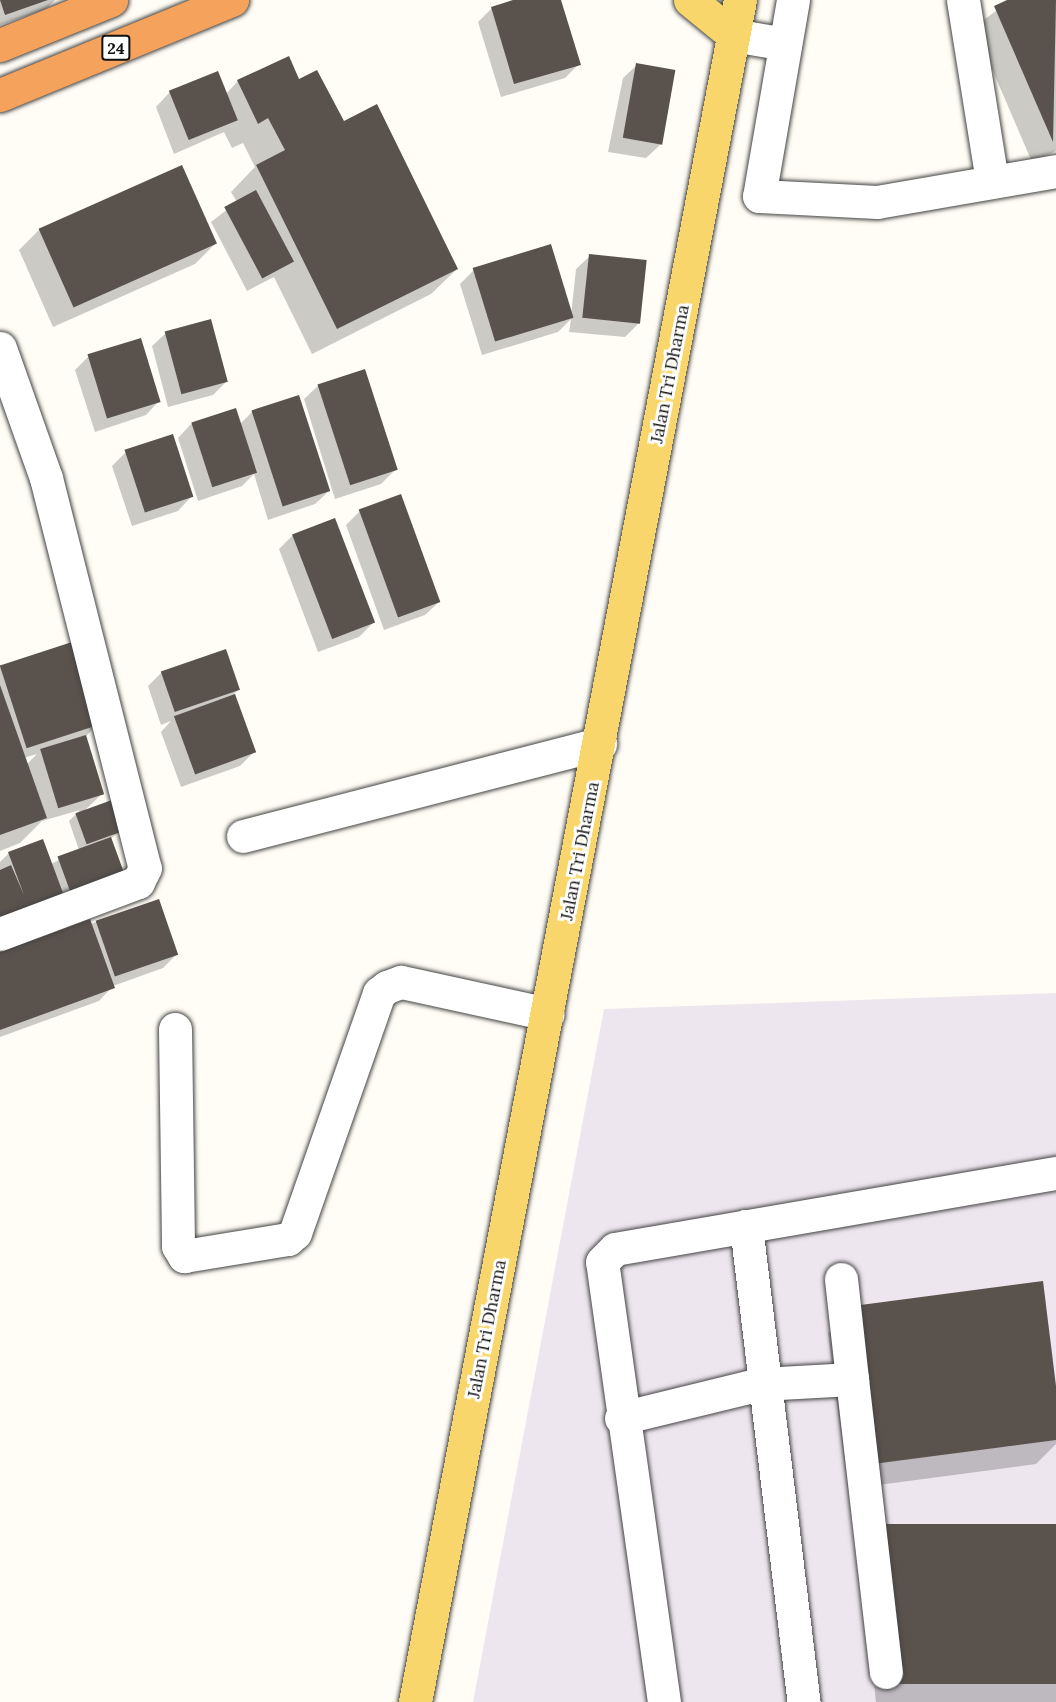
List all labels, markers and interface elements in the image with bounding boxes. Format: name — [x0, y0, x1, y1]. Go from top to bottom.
road number: 24 — [101, 35, 131, 61]
street label: Jalan Tri Dharma — [646, 303, 694, 445]
street label: Jalan Tri Dharma — [556, 780, 604, 922]
street label: Jalan Tri Dharma — [463, 1258, 511, 1400]

